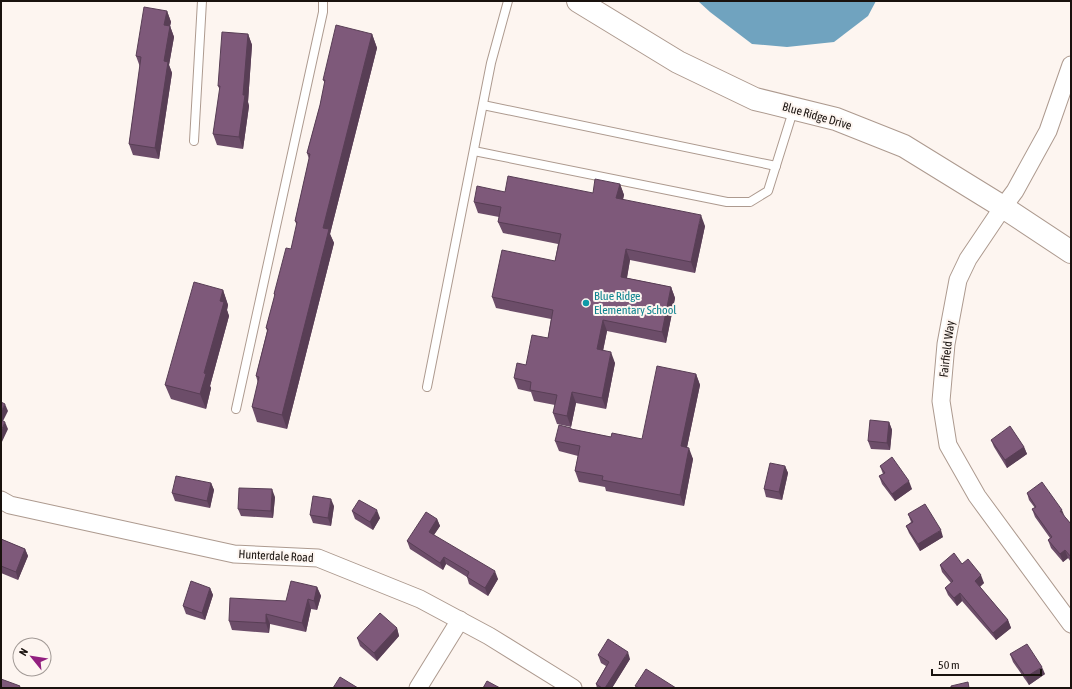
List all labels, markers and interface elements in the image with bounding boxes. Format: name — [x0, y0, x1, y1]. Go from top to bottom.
street label: Blue Ridge Drive — [781, 99, 853, 133]
place label: Blue Ridge Elementary School — [594, 289, 677, 317]
marker: Blue Ridge Elementary School — [581, 298, 591, 308]
street label: Fairfield Way — [937, 320, 957, 378]
street label: Hunterdale Road — [238, 547, 314, 565]
north arrow — [12, 637, 52, 677]
text: N — [17, 646, 30, 658]
scale bar — [932, 651, 1041, 677]
text: 50 m — [938, 658, 960, 672]

